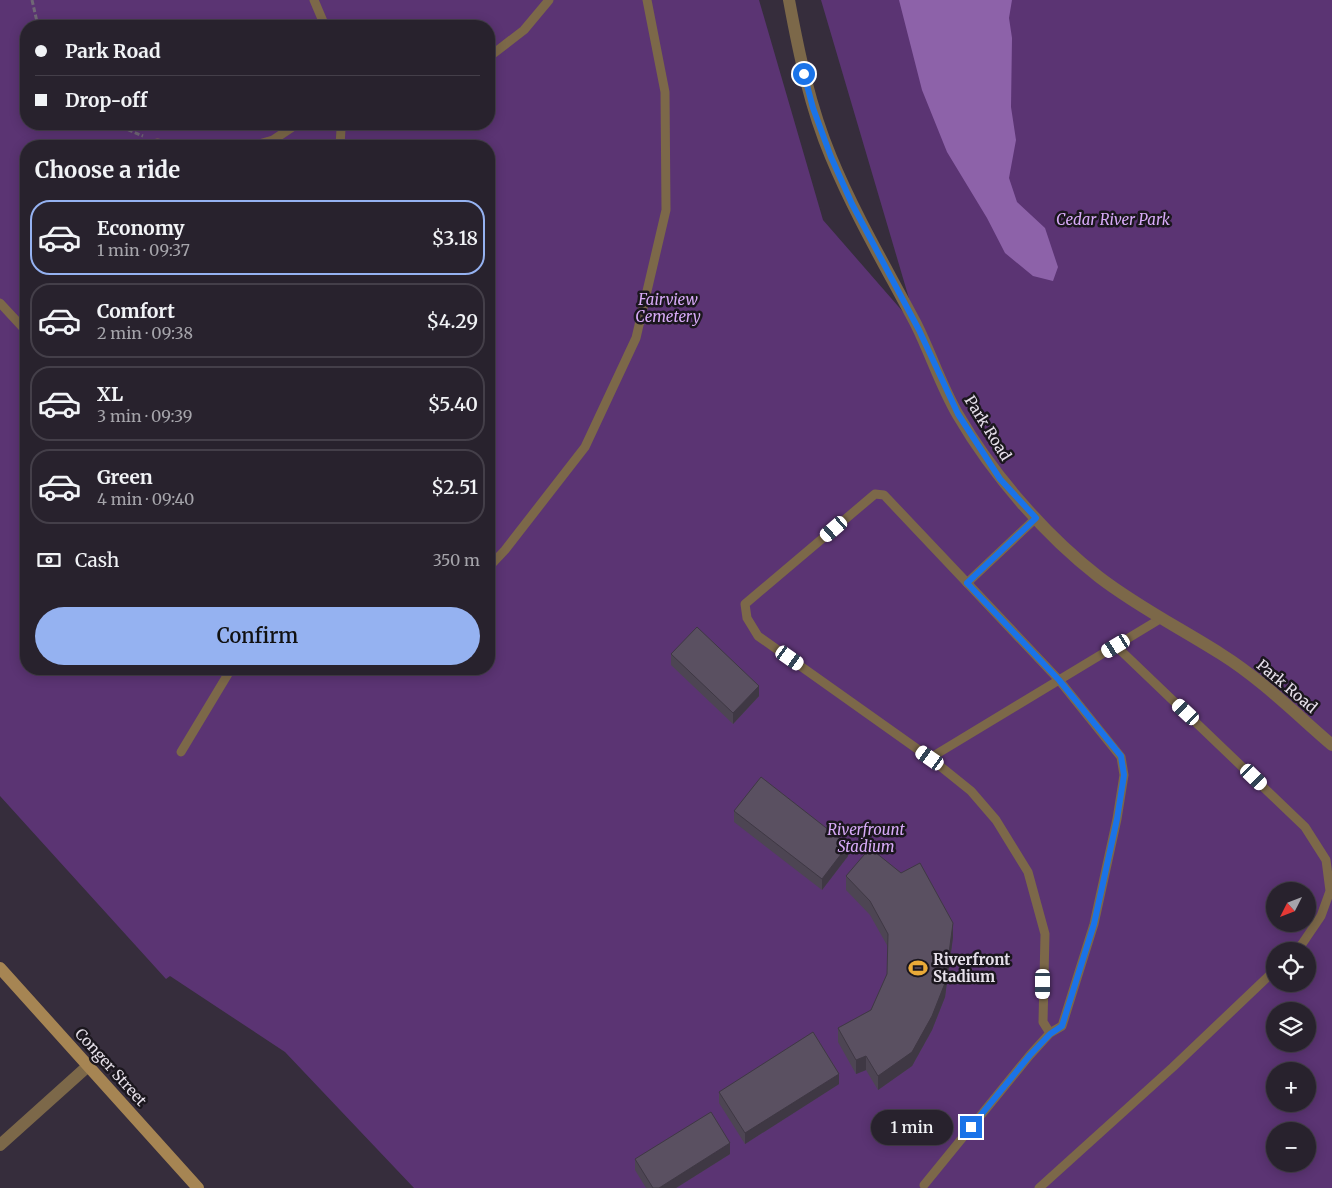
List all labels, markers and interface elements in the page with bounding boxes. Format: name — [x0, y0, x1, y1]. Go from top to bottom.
text: Park Road — [65, 39, 161, 63]
route start — [793, 63, 815, 85]
text: Drop-off — [65, 88, 147, 112]
text: Choose a ride — [35, 156, 180, 184]
park label: Cedar River Park — [1056, 210, 1171, 229]
icon: car — [37, 215, 82, 260]
text: Economy — [97, 216, 185, 240]
text: $3.18 — [432, 226, 478, 250]
text: 1 min · 09:37 — [97, 240, 190, 260]
park label: Fairview Cemetery — [635, 290, 701, 326]
icon: car — [37, 298, 82, 343]
text: Comfort — [97, 299, 175, 323]
text: $4.29 — [427, 309, 478, 333]
text: 2 min · 09:38 — [97, 323, 193, 343]
icon: car — [37, 381, 82, 426]
text: XL — [97, 382, 123, 406]
text: $5.40 — [428, 392, 478, 416]
street label: Park Road — [961, 392, 1015, 464]
text: 3 min · 09:39 — [97, 406, 192, 426]
icon: car — [37, 464, 82, 509]
text: Green — [97, 465, 153, 489]
text: $2.51 — [431, 475, 478, 499]
text: 4 min · 09:40 — [97, 489, 194, 509]
car — [817, 513, 850, 545]
icon: cash — [35, 546, 63, 574]
text: Cash — [75, 548, 119, 572]
text: 350 m — [433, 550, 480, 570]
button: Confirm — [35, 607, 480, 665]
car — [1099, 632, 1132, 660]
car — [773, 643, 806, 673]
street label: Park Road — [1253, 655, 1321, 717]
car — [1169, 696, 1202, 728]
car — [913, 743, 946, 773]
car — [1238, 761, 1270, 793]
park label: Riverfrount Stadium — [827, 820, 906, 856]
north arrow — [1266, 882, 1316, 932]
map controls — [1266, 882, 1316, 1172]
button: locate — [1266, 942, 1316, 992]
place label: Riverfront Stadium — [933, 950, 1010, 986]
sports icon: Riverfront Stadium — [907, 957, 929, 979]
car — [1035, 969, 1050, 999]
button: layers — [1266, 1002, 1316, 1052]
street label: Conger Street — [71, 1024, 151, 1110]
button: + — [1266, 1062, 1316, 1112]
callout: 1 min — [871, 1110, 954, 1144]
route end — [960, 1116, 982, 1138]
text: 1 min — [890, 1117, 934, 1137]
button: − — [1266, 1122, 1316, 1172]

